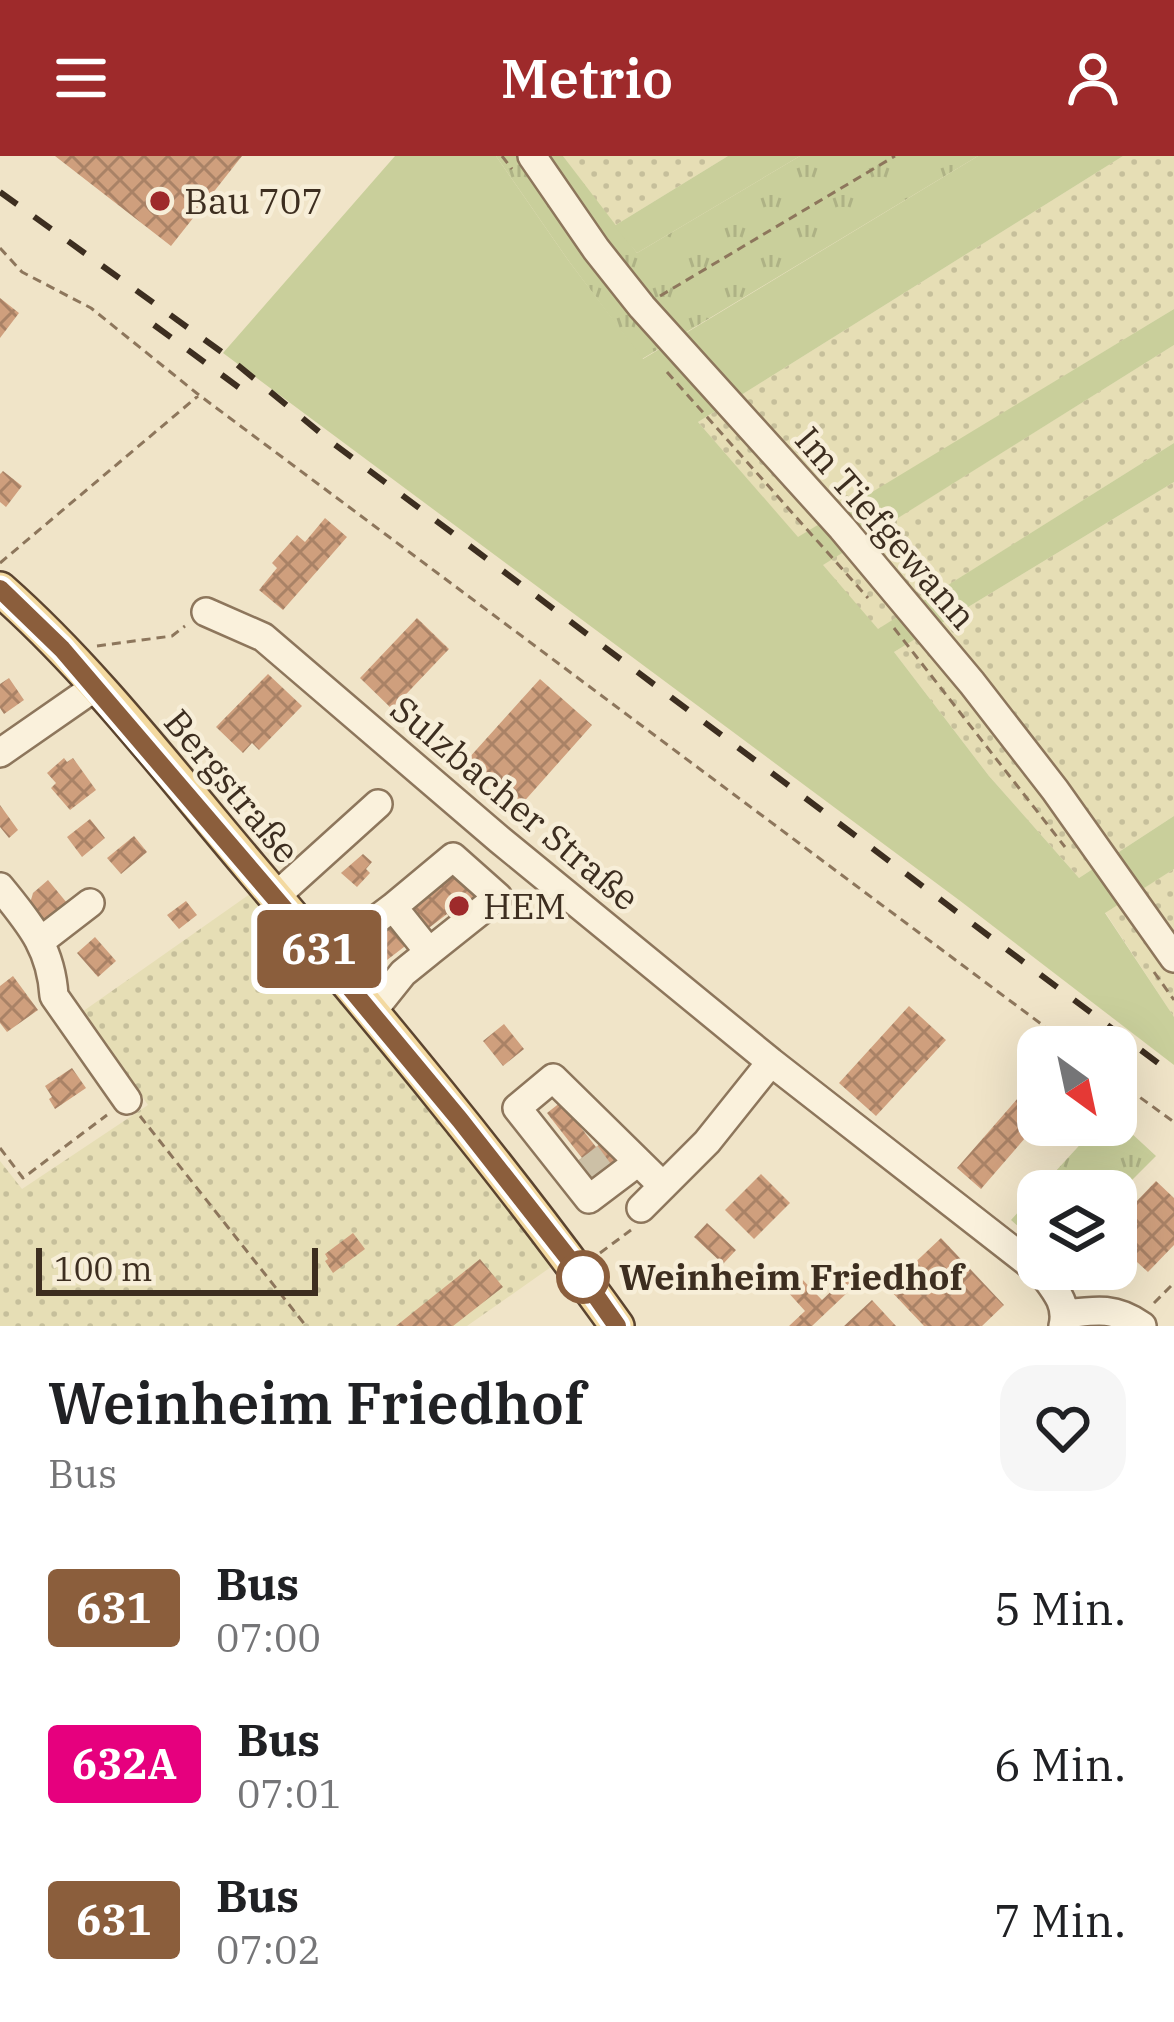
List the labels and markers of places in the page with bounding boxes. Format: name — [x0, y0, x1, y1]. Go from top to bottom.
place label: Bau 707 — [184, 177, 323, 224]
marker: Bau 707 — [147, 188, 173, 214]
place label: HEM — [483, 882, 566, 929]
marker: HEM — [446, 893, 472, 919]
marker: Weinheim Friedhof — [558, 1252, 608, 1302]
place label: Weinheim Friedhof — [619, 1253, 966, 1300]

